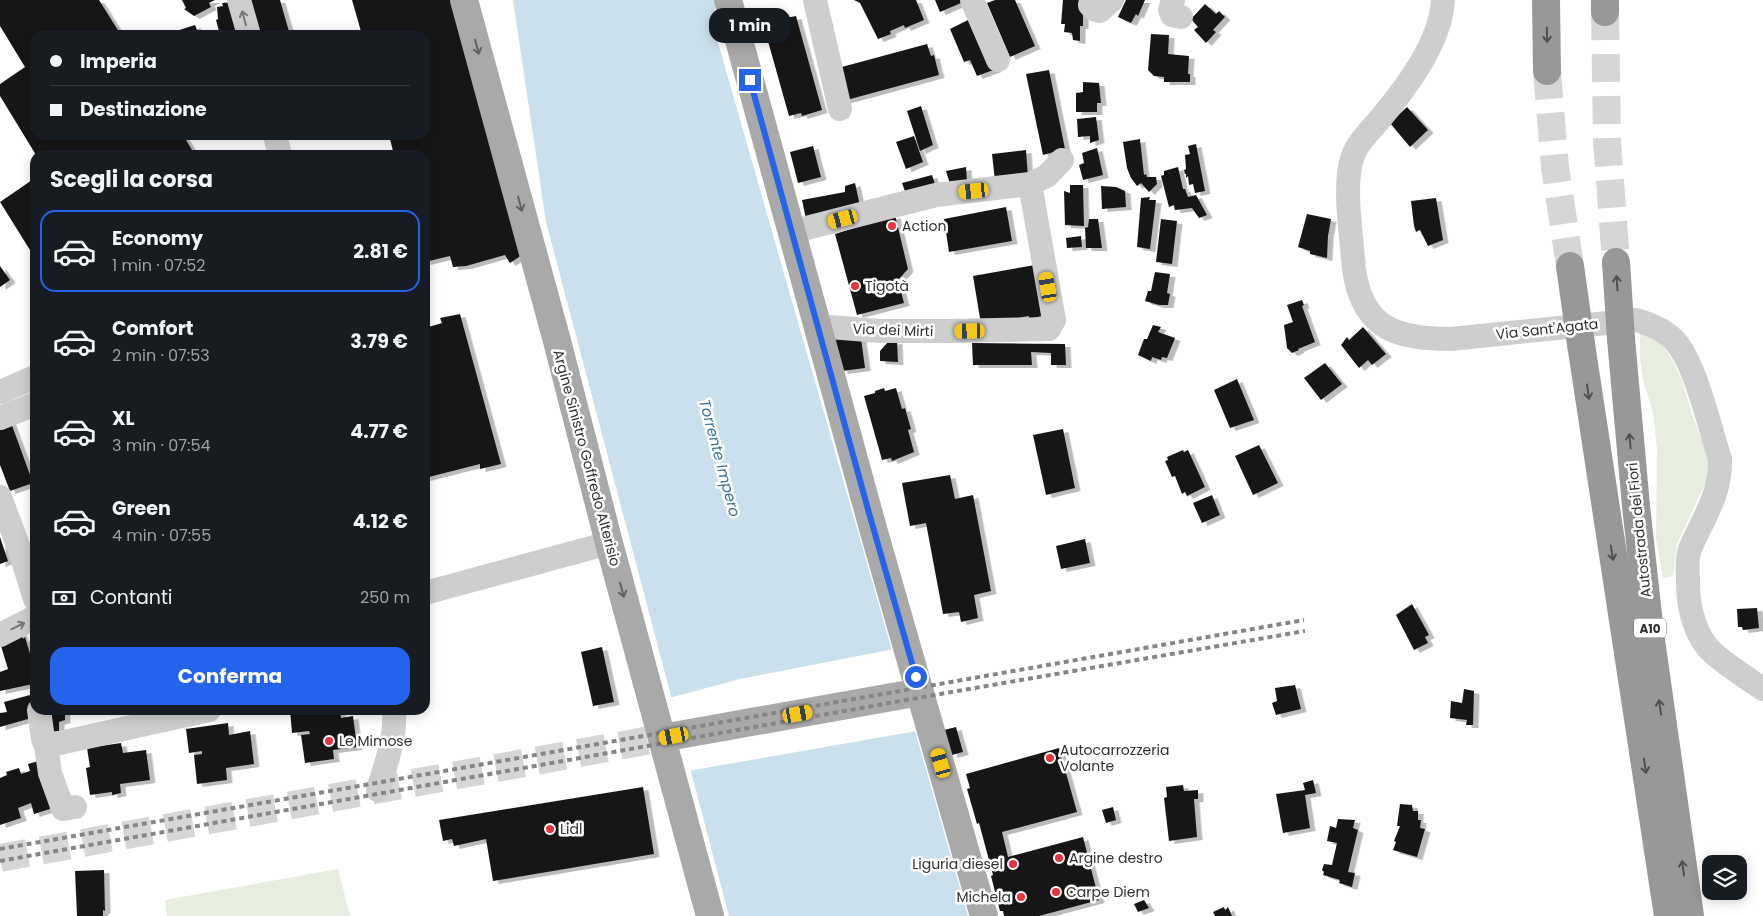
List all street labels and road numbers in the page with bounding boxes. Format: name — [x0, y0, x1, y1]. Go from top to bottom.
street label: Via Sant'Agata — [1495, 314, 1599, 344]
street label: Via dei Mirti — [852, 319, 934, 341]
street label: Argine Sinistro Goffredo Alterisio — [548, 347, 626, 569]
street label: Autostrada dei Fiori — [1622, 461, 1656, 599]
road number: A10 — [1634, 618, 1666, 638]

